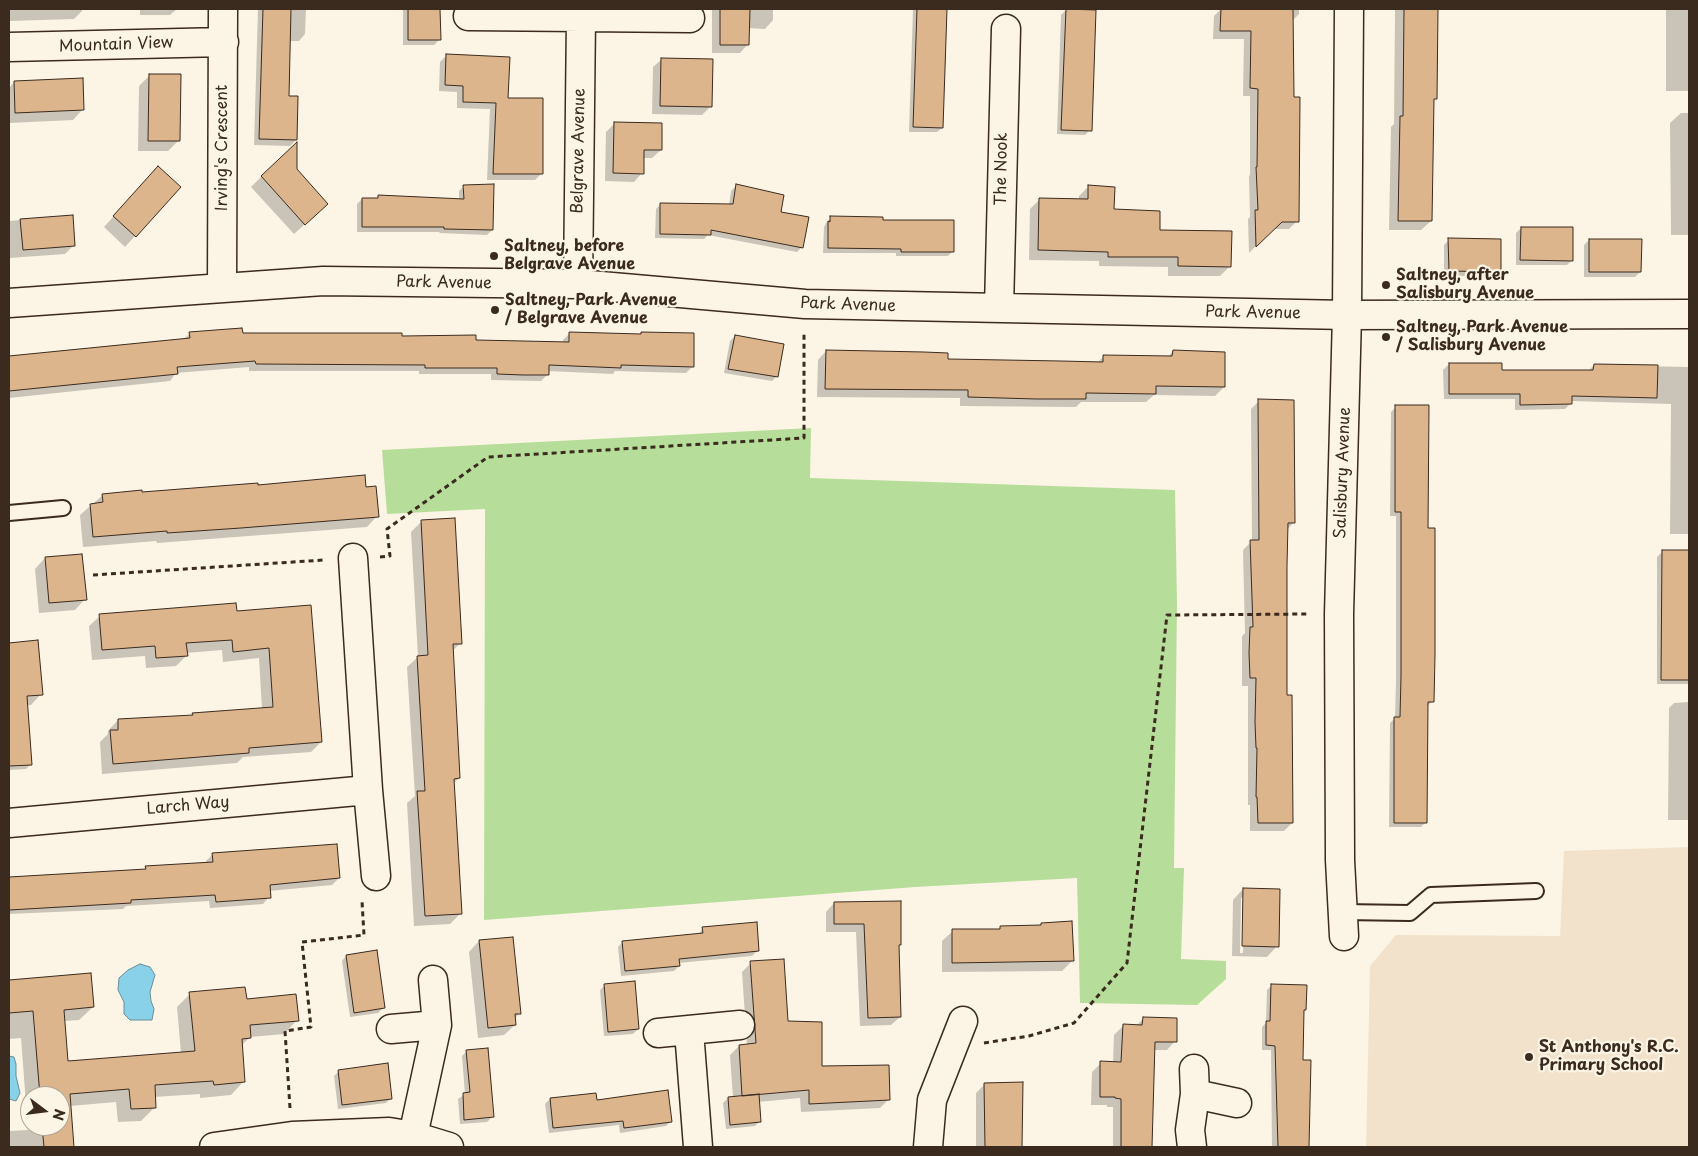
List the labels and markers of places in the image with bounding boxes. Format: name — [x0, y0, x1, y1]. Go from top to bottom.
place label: Saltney, before Belgrave Avenue — [504, 237, 635, 275]
marker: Saltney, before Belgrave Avenue — [488, 250, 500, 262]
place label: Saltney, after Salisbury Avenue — [1396, 266, 1534, 304]
marker: Saltney, after Salisbury Avenue — [1380, 279, 1392, 291]
place label: Saltney, Park Avenue / Belgrave Avenue — [505, 291, 677, 329]
marker: Saltney, Park Avenue / Belgrave Avenue — [489, 304, 501, 316]
place label: Saltney, Park Avenue / Salisbury Avenue — [1396, 318, 1568, 356]
marker: Saltney, Park Avenue / Salisbury Avenue — [1380, 331, 1392, 343]
place label: St Anthony's R.C. Primary School — [1539, 1038, 1679, 1076]
marker: St Anthony's R.C. Primary School — [1523, 1051, 1535, 1063]

